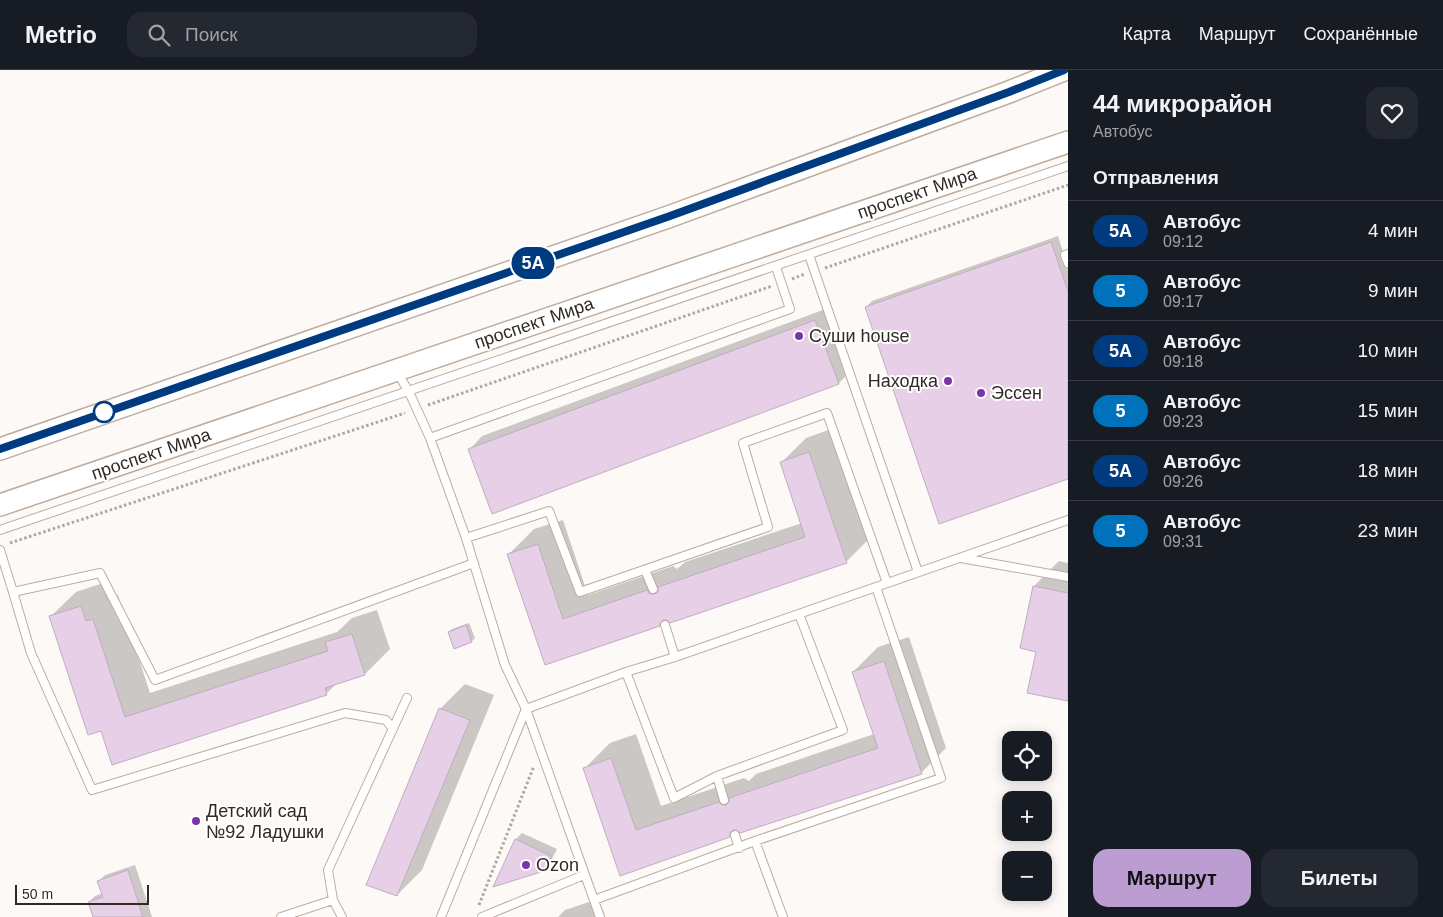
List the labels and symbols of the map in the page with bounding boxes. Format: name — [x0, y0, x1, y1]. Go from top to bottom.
street label: проспект Мира — [855, 163, 980, 223]
line badge: 5А — [510, 247, 556, 279]
street label: проспект Мира — [472, 293, 597, 353]
place label: Суши house — [809, 326, 910, 346]
marker: Суши house — [793, 330, 805, 342]
place label: Находка — [868, 371, 939, 391]
marker: Находка — [942, 375, 954, 387]
place label: Эссен — [991, 383, 1042, 403]
marker: Эссен — [975, 387, 987, 399]
unlabelled marker — [93, 401, 115, 423]
street label: проспект Мира — [89, 424, 214, 484]
place label: Детский сад №92 Ладушки — [206, 801, 324, 842]
marker: Детский сад №92 Ладушки — [190, 815, 202, 827]
place label: Ozon — [536, 855, 579, 875]
marker: Ozon — [520, 859, 532, 871]
scale bar — [15, 882, 149, 905]

